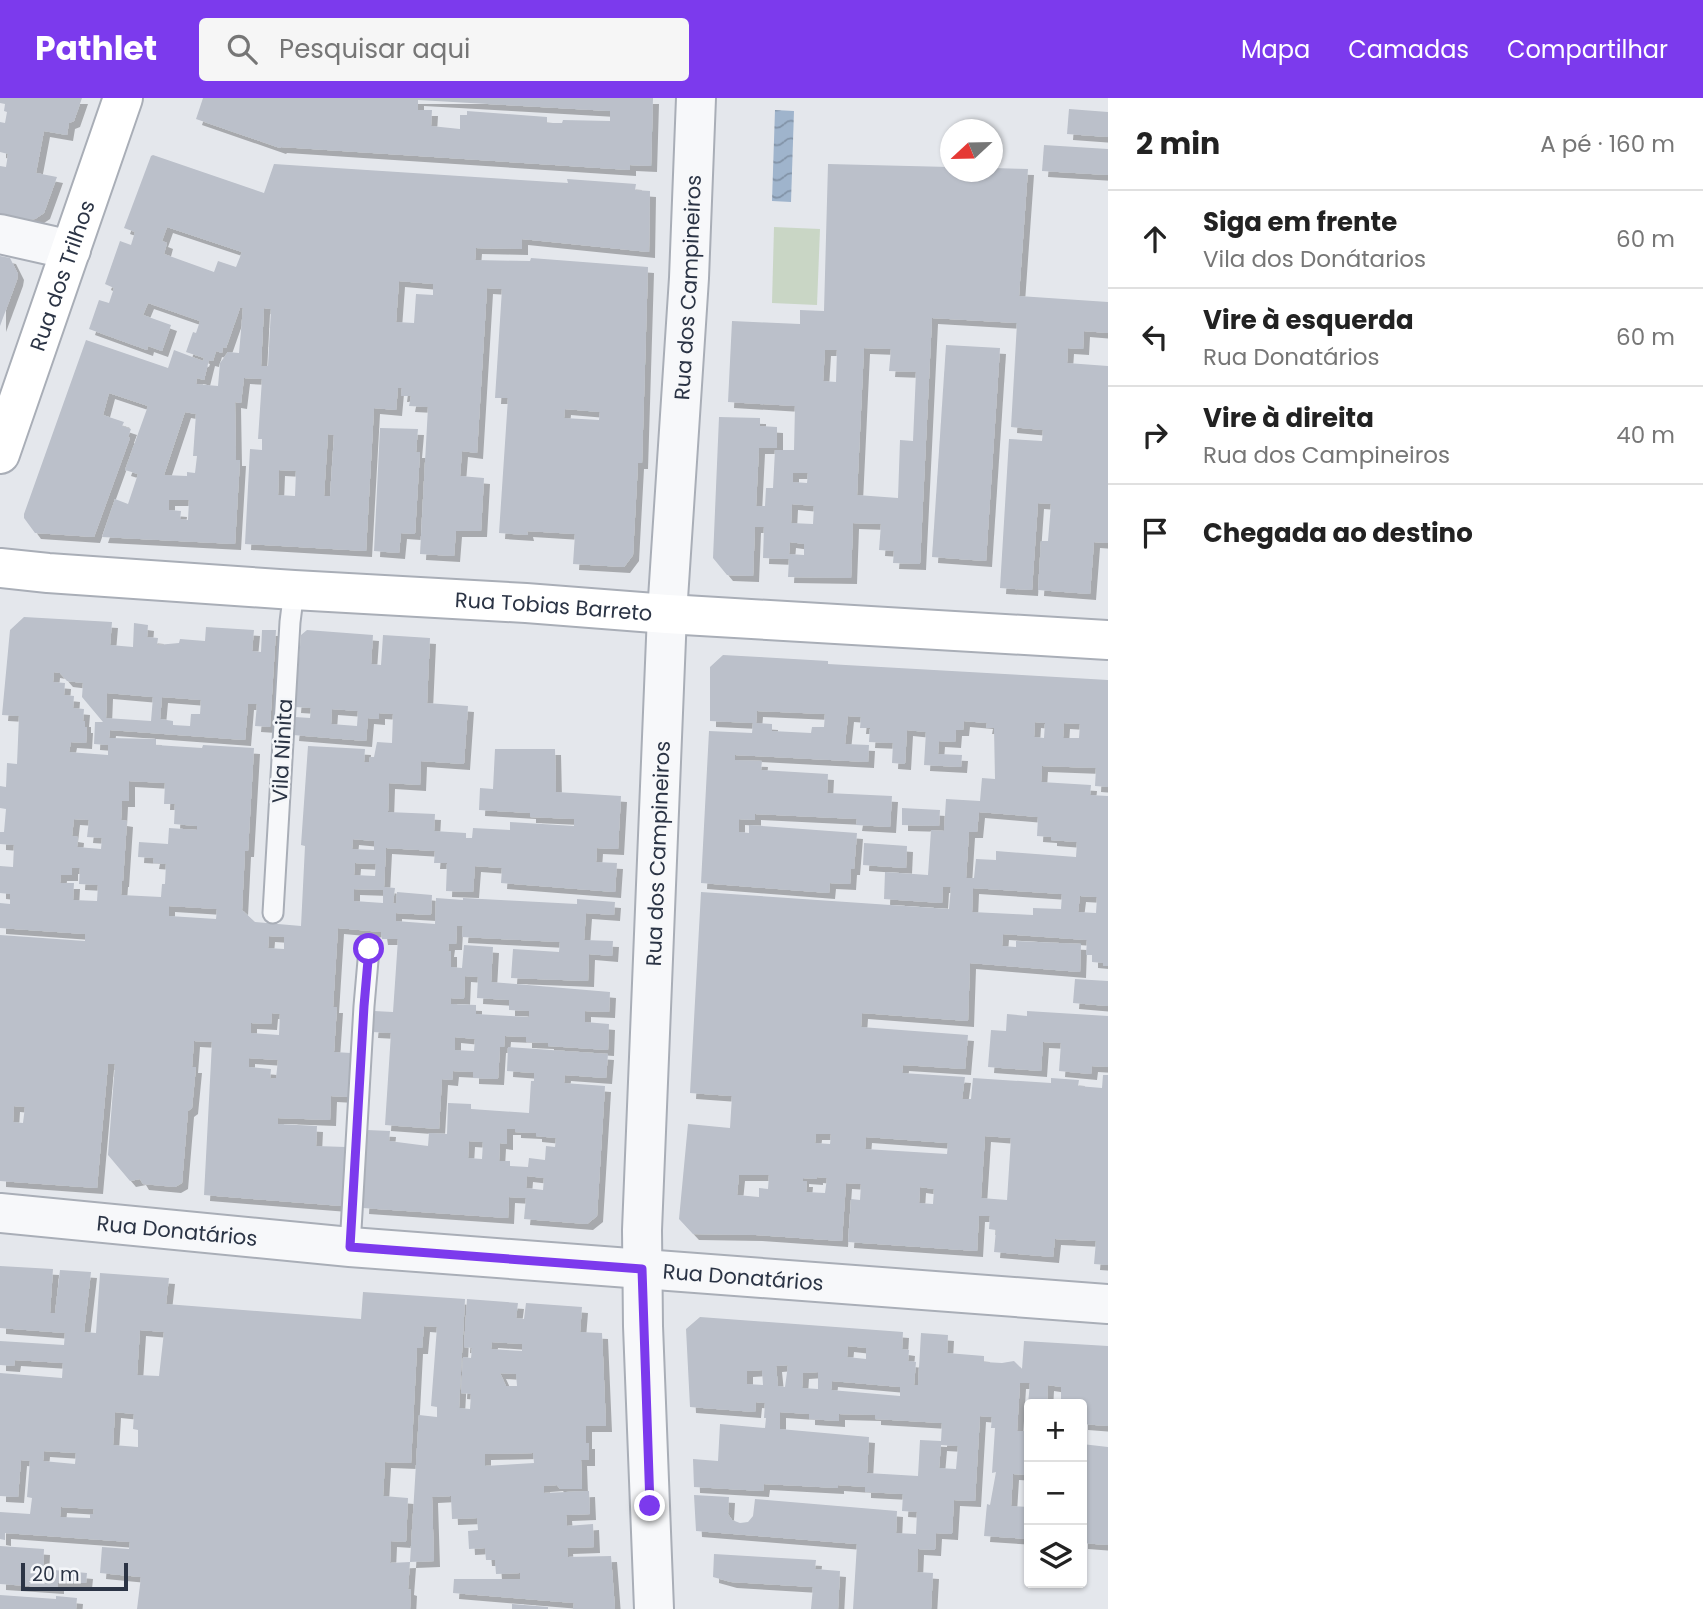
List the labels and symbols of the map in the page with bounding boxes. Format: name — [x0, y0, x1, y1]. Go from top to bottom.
north arrow — [940, 119, 1003, 182]
street label: Rua dos Campineiros — [667, 174, 708, 401]
street label: Rua dos Trilhos — [22, 196, 101, 355]
street label: Rua Tobias Barreto — [454, 585, 654, 627]
street label: Vila Ninita — [265, 698, 299, 804]
street label: Rua dos Campineiros — [638, 740, 676, 967]
route start — [353, 933, 384, 964]
street label: Rua Donatários — [95, 1208, 259, 1252]
street label: Rua Donatários — [662, 1256, 825, 1297]
route end — [634, 1490, 665, 1521]
scale bar — [21, 1560, 128, 1592]

